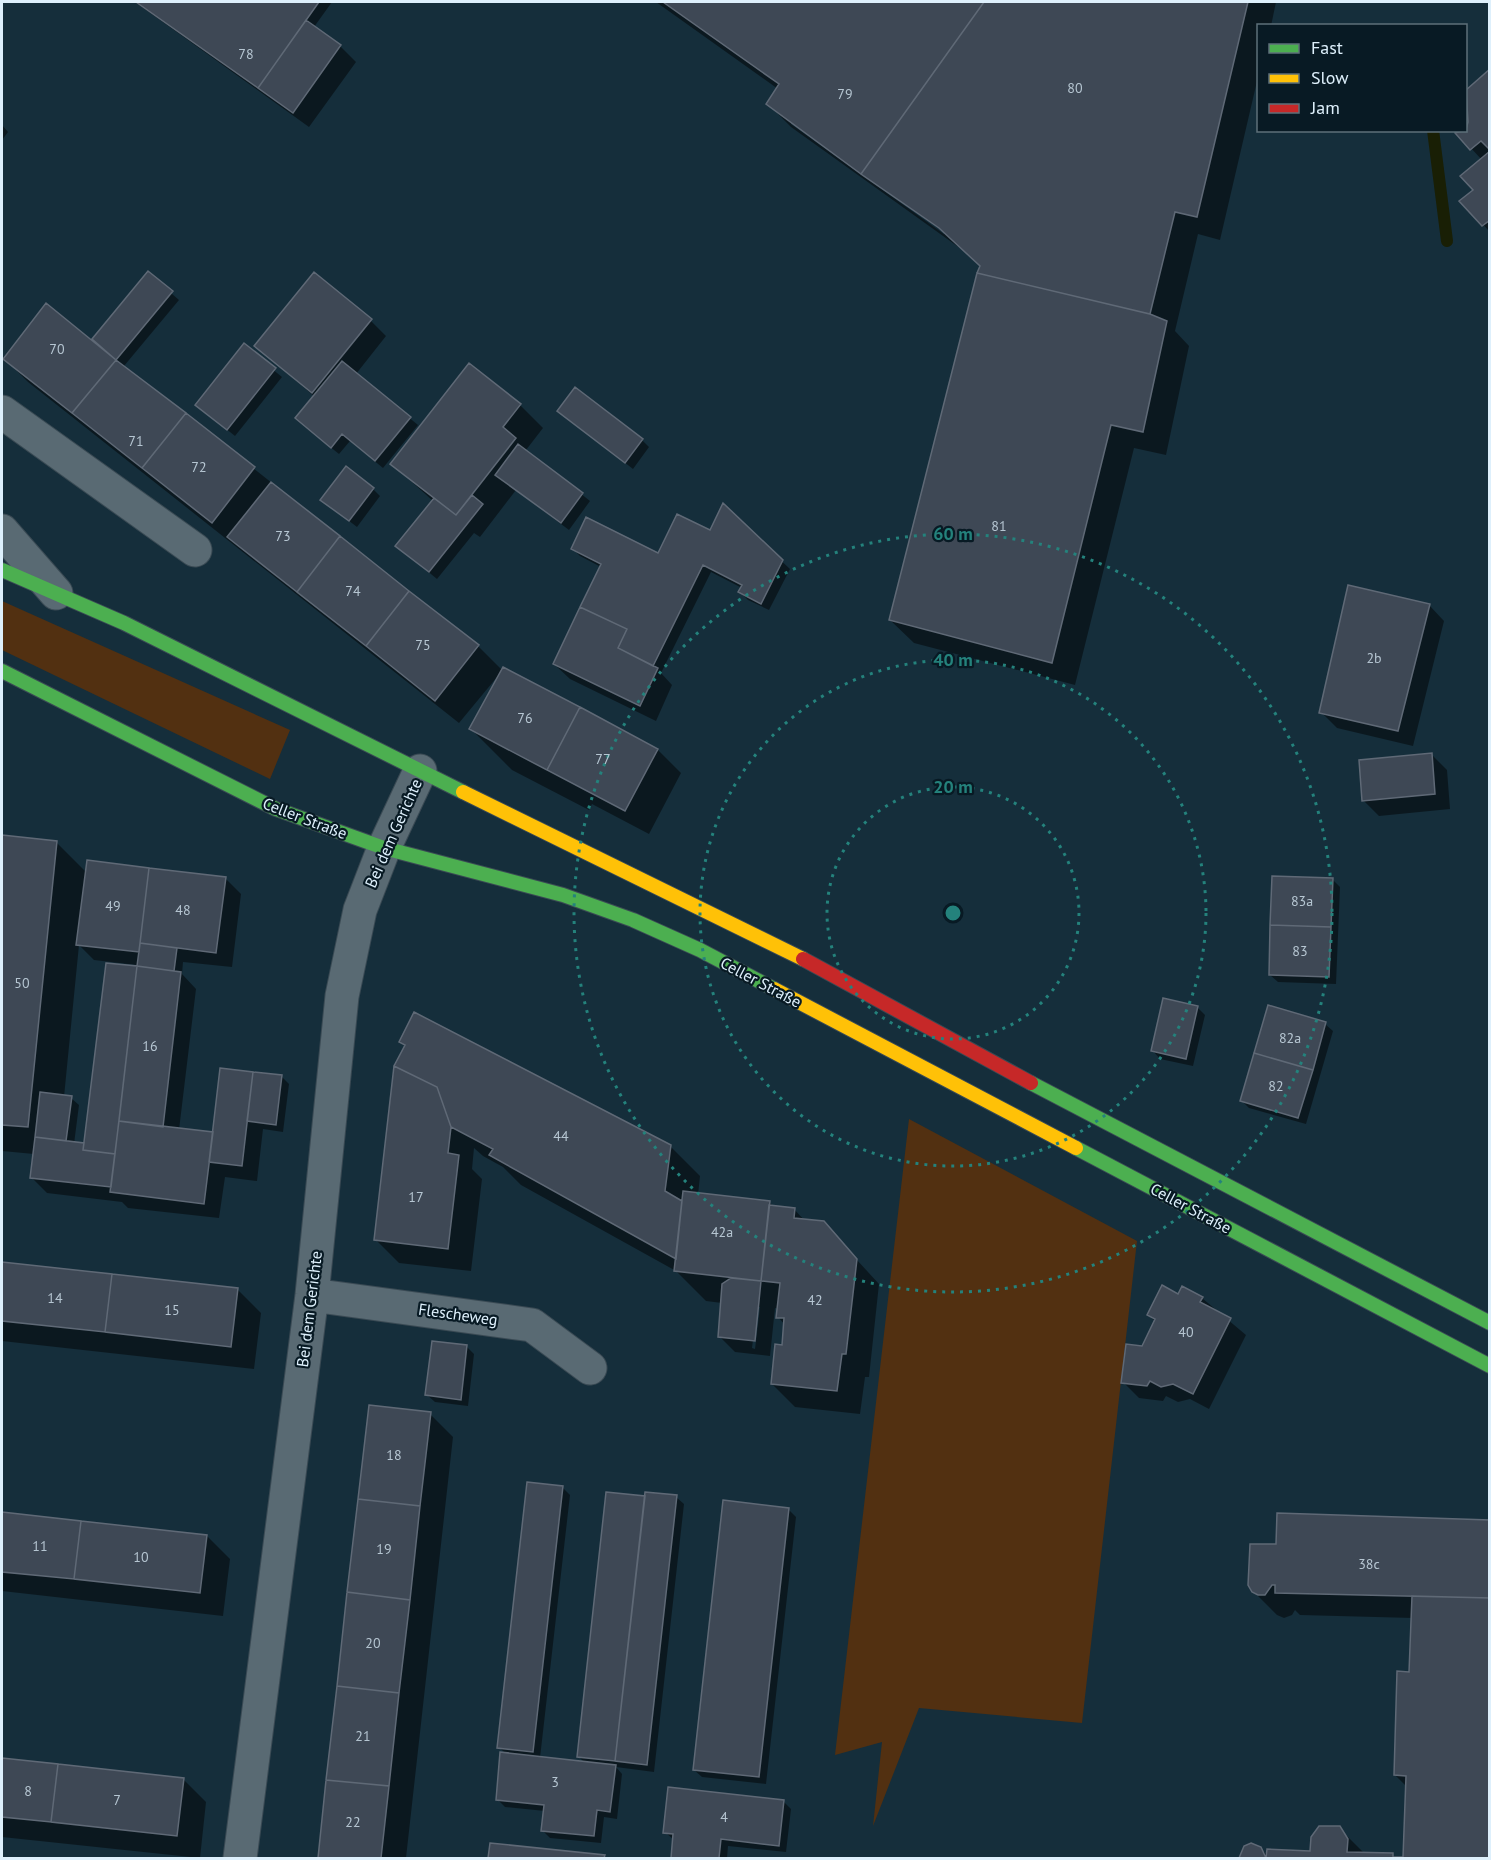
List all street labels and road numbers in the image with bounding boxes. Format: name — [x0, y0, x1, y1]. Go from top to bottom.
street label: Bei dem Gerichte — [360, 775, 426, 891]
street label: Celler Straße — [260, 793, 350, 843]
street label: Celler Straße — [717, 952, 805, 1012]
street label: Celler Straße — [1147, 1178, 1235, 1238]
street label: Bei dem Gerichte — [292, 1250, 326, 1368]
street label: Flescheweg — [417, 1299, 499, 1329]

